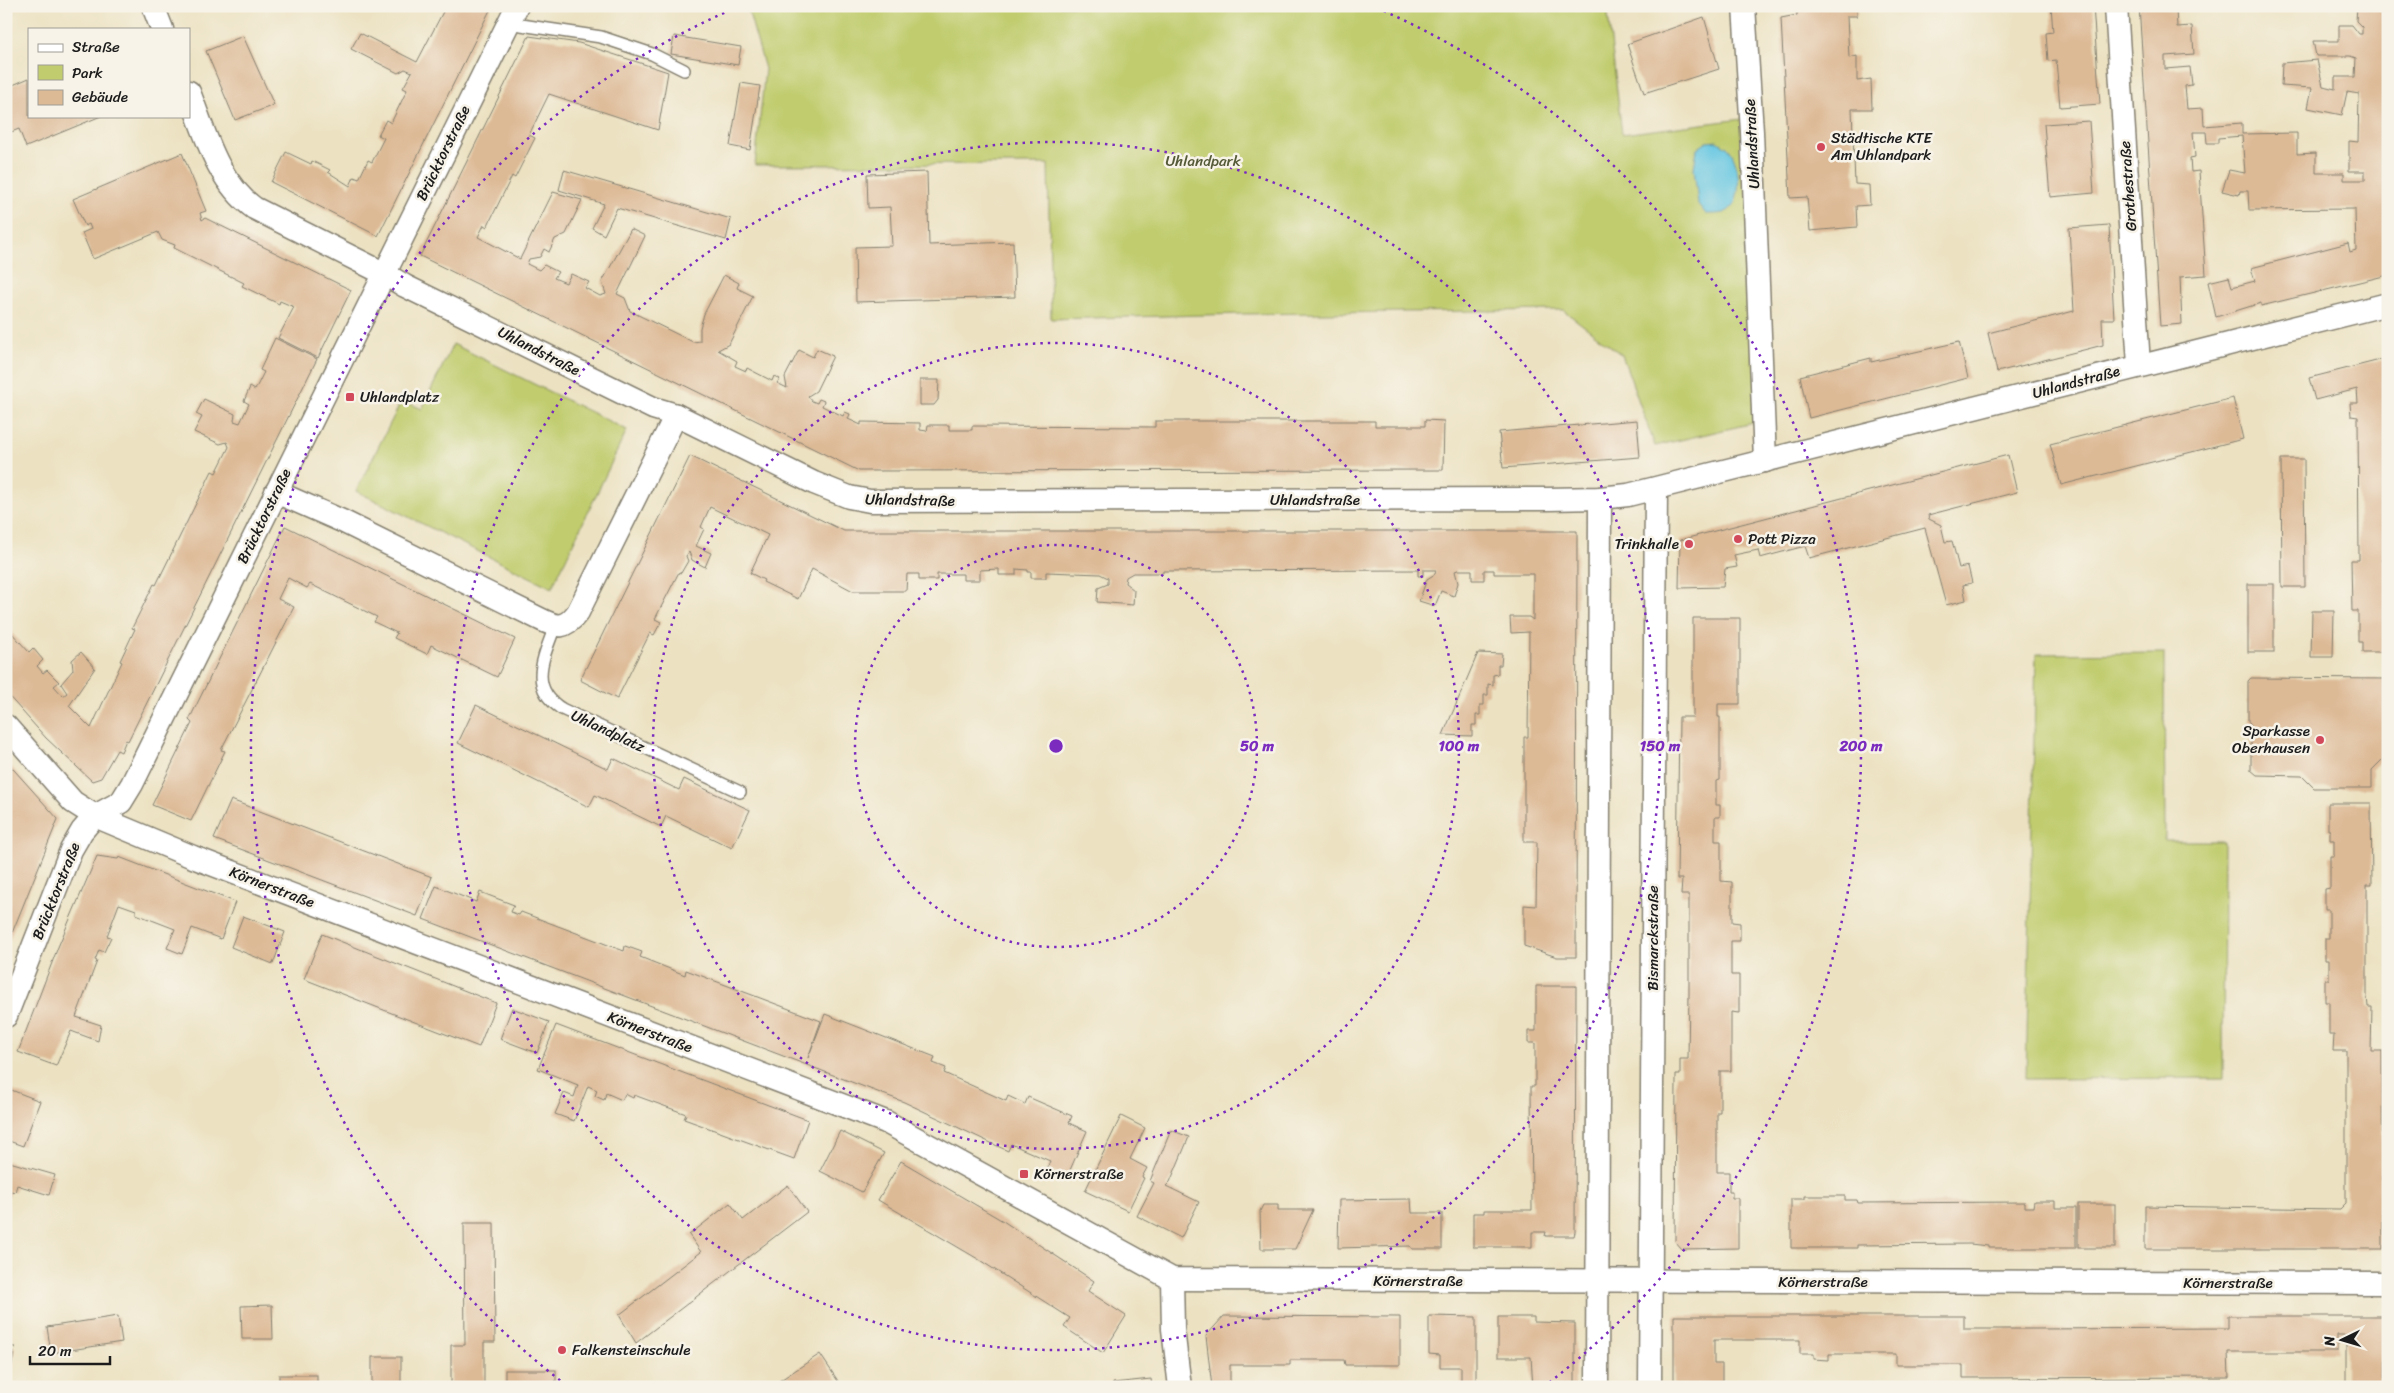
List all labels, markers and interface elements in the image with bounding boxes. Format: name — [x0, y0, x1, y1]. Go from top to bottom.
legend — [28, 28, 190, 118]
text: Straße — [72, 34, 120, 60]
text: Park — [72, 60, 103, 86]
text: Gebäude — [72, 84, 128, 110]
street label: Uhlandstraße — [1737, 98, 1767, 190]
street label: Brücktorstraße — [409, 101, 477, 205]
place label: Städtische KTE Am Uhlandpark — [1830, 125, 1934, 168]
street label: Grothestraße — [2112, 140, 2144, 232]
marker: Städtische KTE Am Uhlandpark — [1815, 141, 1827, 153]
park label: Uhlandpark — [1165, 148, 1242, 174]
street label: Uhlandstraße — [493, 319, 585, 383]
street label: Uhlandstraße — [2029, 358, 2123, 406]
place label: Uhlandplatz — [360, 384, 440, 410]
marker: Uhlandplatz — [344, 391, 356, 403]
street label: Brücktorstraße — [230, 464, 298, 568]
street label: Uhlandstraße — [865, 486, 955, 514]
street label: Uhlandstraße — [1270, 487, 1360, 513]
place label: Pott Pizza — [1748, 526, 1816, 552]
place label: Trinkhalle — [1614, 531, 1679, 557]
marker: Pott Pizza — [1732, 533, 1744, 545]
marker: Trinkhalle — [1683, 538, 1695, 550]
street label: Uhlandplatz — [567, 703, 650, 760]
place label: Sparkasse Oberhausen — [2232, 718, 2310, 761]
text: 50 m — [1240, 733, 1275, 759]
text: 100 m — [1439, 733, 1480, 759]
text: 150 m — [1640, 733, 1681, 759]
text: 200 m — [1838, 733, 1883, 759]
marker: Sparkasse Oberhausen — [2314, 734, 2326, 746]
centre of rings — [1047, 737, 1065, 755]
street label: Brücktorstraße — [25, 838, 87, 944]
street label: Körnerstraße — [226, 859, 318, 915]
street label: Bismarckstraße — [1640, 885, 1666, 991]
street label: Körnerstraße — [604, 1004, 696, 1060]
place label: Körnerstraße — [1034, 1161, 1124, 1187]
marker: Körnerstraße — [1018, 1168, 1030, 1180]
street label: Körnerstraße — [1373, 1268, 1463, 1294]
street label: Körnerstraße — [1778, 1269, 1868, 1295]
street label: Körnerstraße — [2183, 1270, 2273, 1296]
north arrow — [2316, 1316, 2366, 1366]
scale bar — [30, 1333, 110, 1365]
text: N — [2317, 1335, 2343, 1348]
place label: Falkensteinschule — [572, 1337, 691, 1363]
text: 20 m — [38, 1338, 72, 1364]
marker: Falkensteinschule — [556, 1344, 568, 1356]

